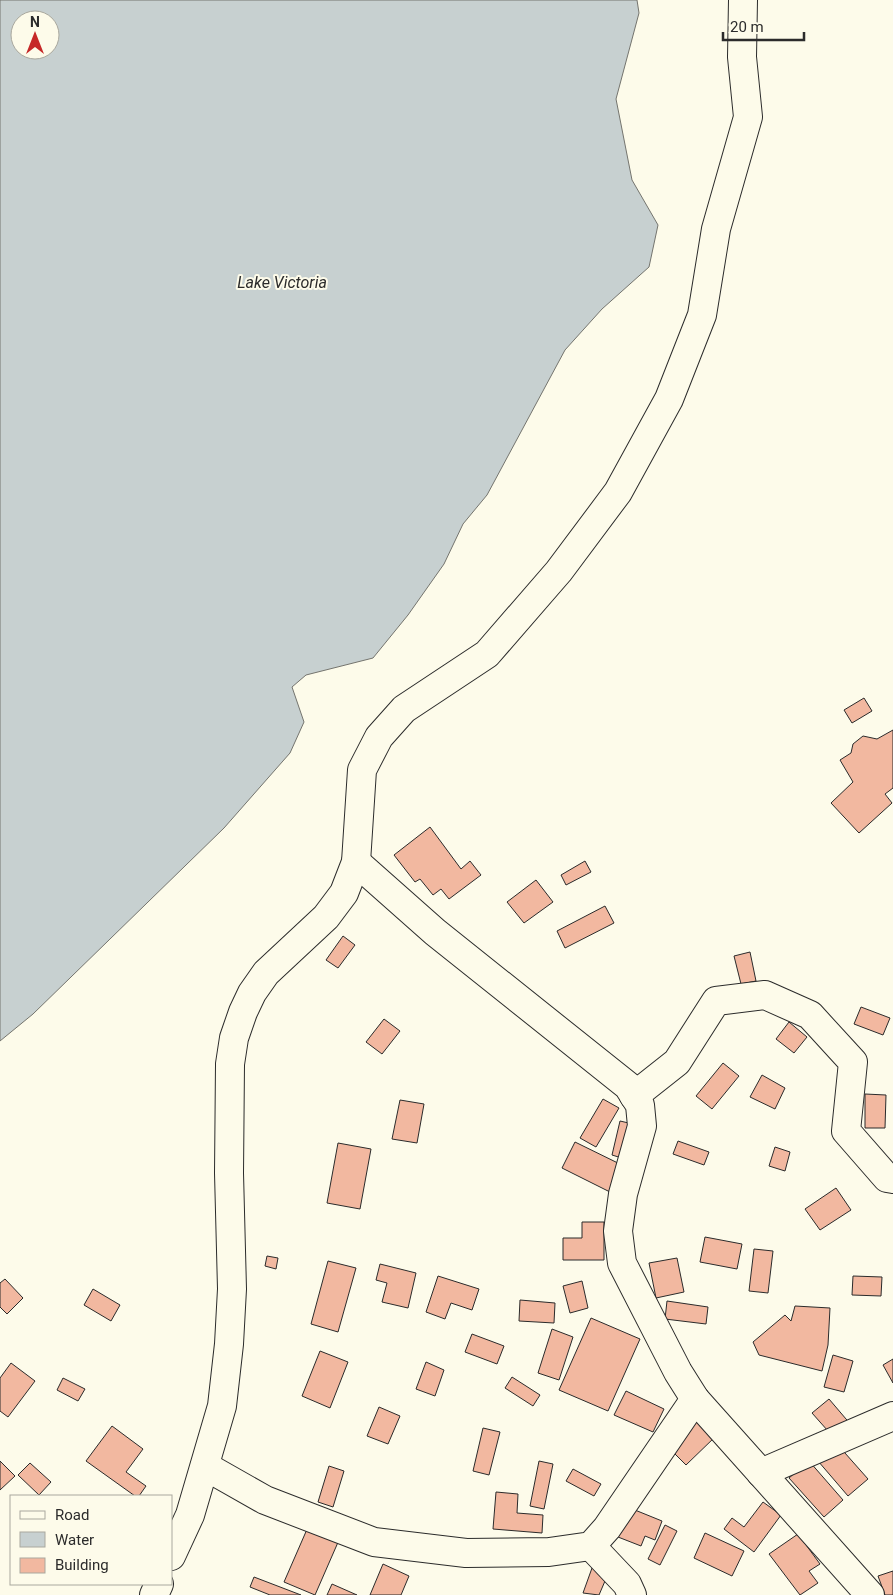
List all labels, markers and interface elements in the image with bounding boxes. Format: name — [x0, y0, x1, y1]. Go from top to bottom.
north arrow — [10, 10, 60, 60]
scale bar — [723, 10, 804, 42]
text: N — [30, 14, 40, 30]
text: 20 m — [730, 18, 764, 36]
water label: Lake Victoria — [237, 273, 327, 292]
legend — [10, 1495, 172, 1585]
text: Road — [55, 1506, 89, 1524]
text: Water — [55, 1531, 94, 1549]
text: Building — [55, 1556, 109, 1574]

